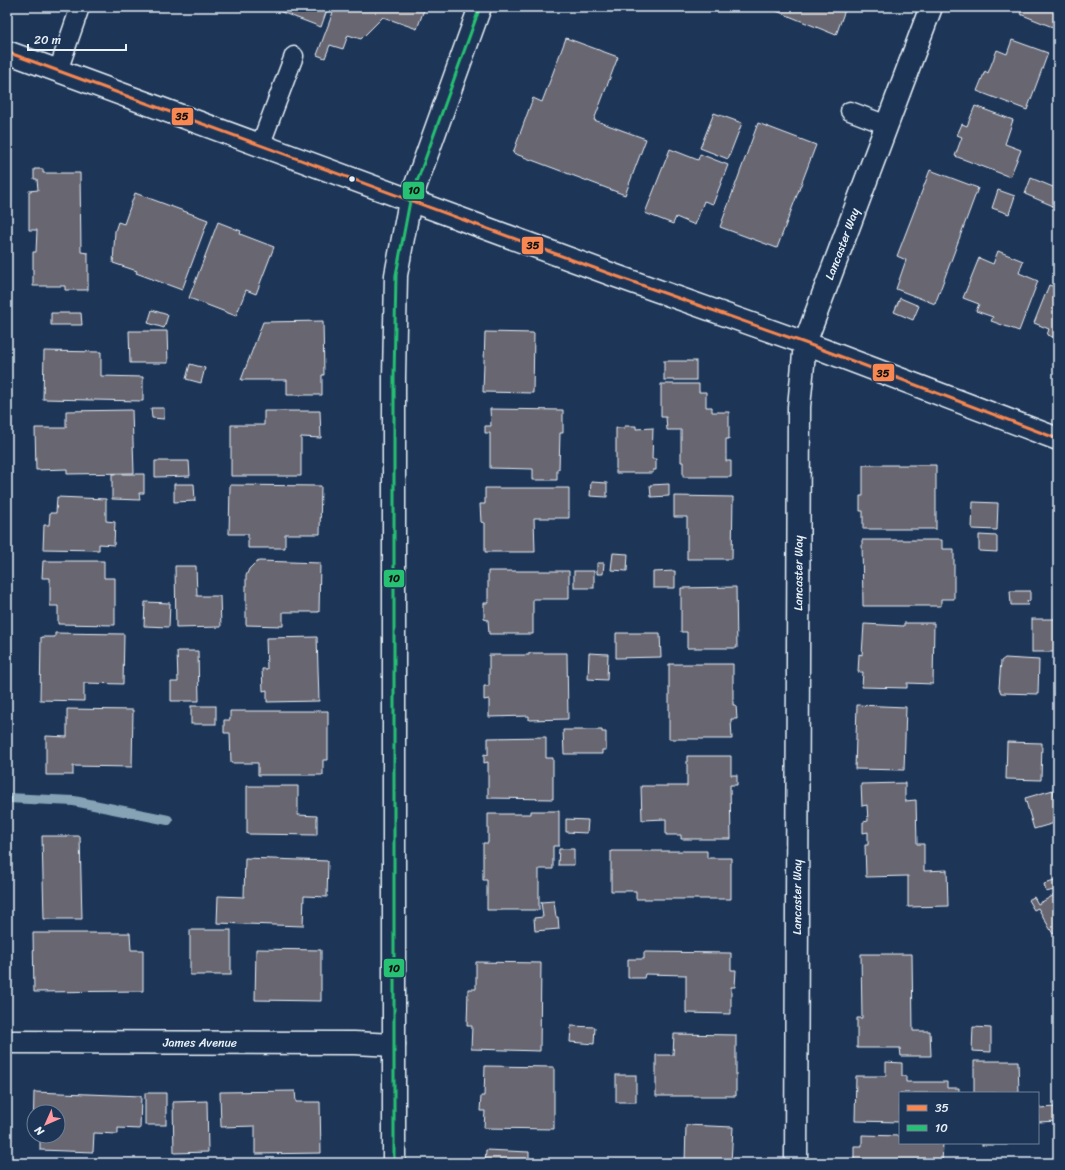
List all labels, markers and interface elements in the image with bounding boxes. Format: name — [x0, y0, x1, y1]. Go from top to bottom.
scale bar — [28, 26, 126, 52]
text: 20 m — [34, 29, 61, 51]
line badge: 35 — [171, 107, 194, 126]
text: 35 — [175, 107, 189, 126]
unlabelled marker — [347, 174, 357, 184]
line badge: 10 — [402, 181, 425, 200]
text: 10 — [408, 181, 420, 200]
street label: Lancaster Way — [819, 204, 866, 283]
line badge: 35 — [521, 236, 544, 255]
text: 35 — [526, 236, 540, 255]
line badge: 35 — [872, 363, 895, 382]
text: 35 — [876, 364, 890, 383]
street label: Lancaster Way — [787, 534, 809, 611]
line badge: 10 — [383, 569, 405, 588]
text: 10 — [388, 569, 400, 588]
street label: Lancaster Way — [786, 858, 808, 935]
line badge: 10 — [383, 958, 405, 978]
text: 10 — [388, 959, 400, 978]
street label: James Avenue — [162, 1031, 237, 1054]
legend — [899, 1092, 1039, 1144]
text: 35 — [935, 1097, 949, 1119]
north arrow — [26, 1104, 66, 1144]
text: 10 — [935, 1117, 948, 1139]
text: N — [30, 1121, 49, 1141]

